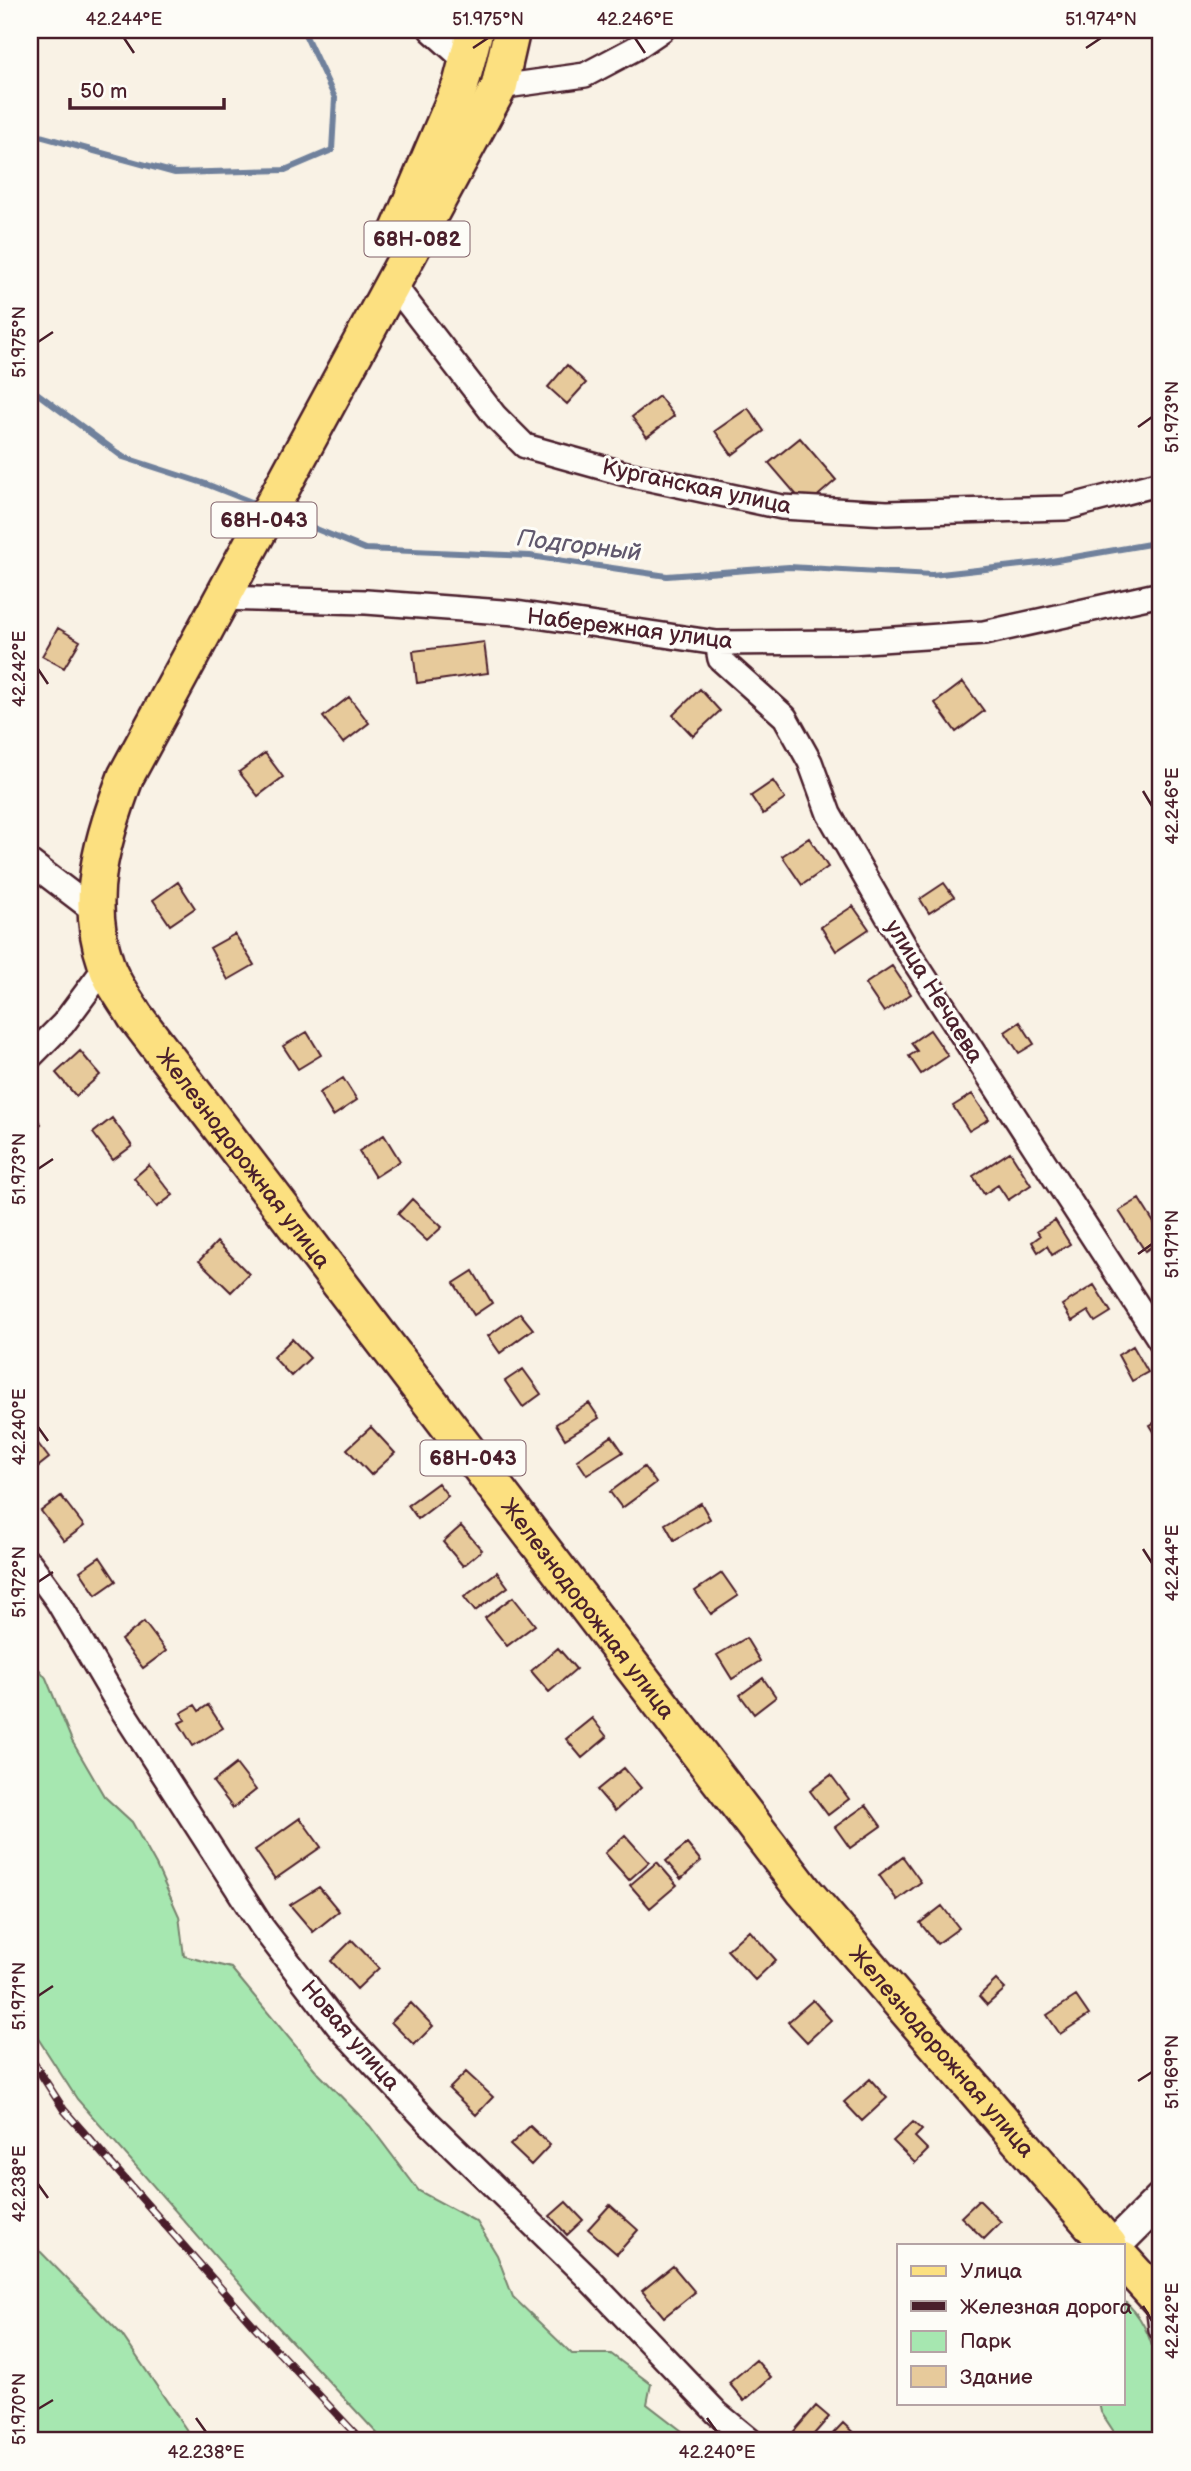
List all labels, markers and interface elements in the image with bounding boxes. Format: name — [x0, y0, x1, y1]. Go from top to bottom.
text: 42.244°E — [86, 9, 163, 30]
text: 51.975°N — [452, 9, 524, 30]
text: 42.246°E — [596, 9, 674, 30]
text: 51.974°N — [1065, 9, 1137, 30]
scale bar — [70, 66, 224, 110]
text: 50 m — [80, 79, 127, 104]
road number: 68Н-082 — [364, 222, 470, 256]
text: 51.975°N — [9, 306, 30, 378]
text: 51.973°N — [1162, 381, 1183, 453]
street label: Курганская улица — [600, 453, 794, 521]
road number: 68Н-043 — [212, 503, 316, 538]
water label: Подгорный — [515, 523, 643, 568]
street label: Набережная улица — [525, 602, 735, 656]
text: 42.242°E — [9, 631, 30, 707]
text: 42.246°E — [1162, 767, 1183, 845]
street label: улица Нечаева — [879, 915, 990, 1069]
street label: Железнодорожная улица — [150, 1043, 336, 1275]
text: 51.973°N — [9, 1133, 30, 1205]
text: 51.971°N — [1162, 1210, 1183, 1278]
text: 42.240°E — [9, 1388, 30, 1466]
road number: 68Н-043 — [420, 1440, 526, 1476]
street label: Железнодорожная улица — [494, 1493, 681, 1725]
text: 42.244°E — [1162, 1524, 1183, 1601]
text: 51.972°N — [9, 1546, 30, 1618]
street label: Железнодорожная улица — [842, 1940, 1040, 2164]
text: 51.971°N — [9, 1962, 30, 2030]
street label: Новая улица — [295, 1975, 406, 2097]
text: 51.969°N — [1162, 2035, 1183, 2109]
text: 42.238°E — [9, 2145, 30, 2223]
legend — [897, 2244, 1124, 2404]
text: Улица — [960, 2259, 1023, 2284]
text: 42.242°E — [1162, 2283, 1183, 2359]
text: Железная дорога — [960, 2295, 1133, 2320]
text: Парк — [960, 2329, 1011, 2354]
text: Здание — [960, 2365, 1033, 2390]
text: 51.970°N — [9, 2373, 30, 2445]
text: 42.238°E — [167, 2442, 245, 2463]
text: 42.240°E — [678, 2442, 756, 2463]

